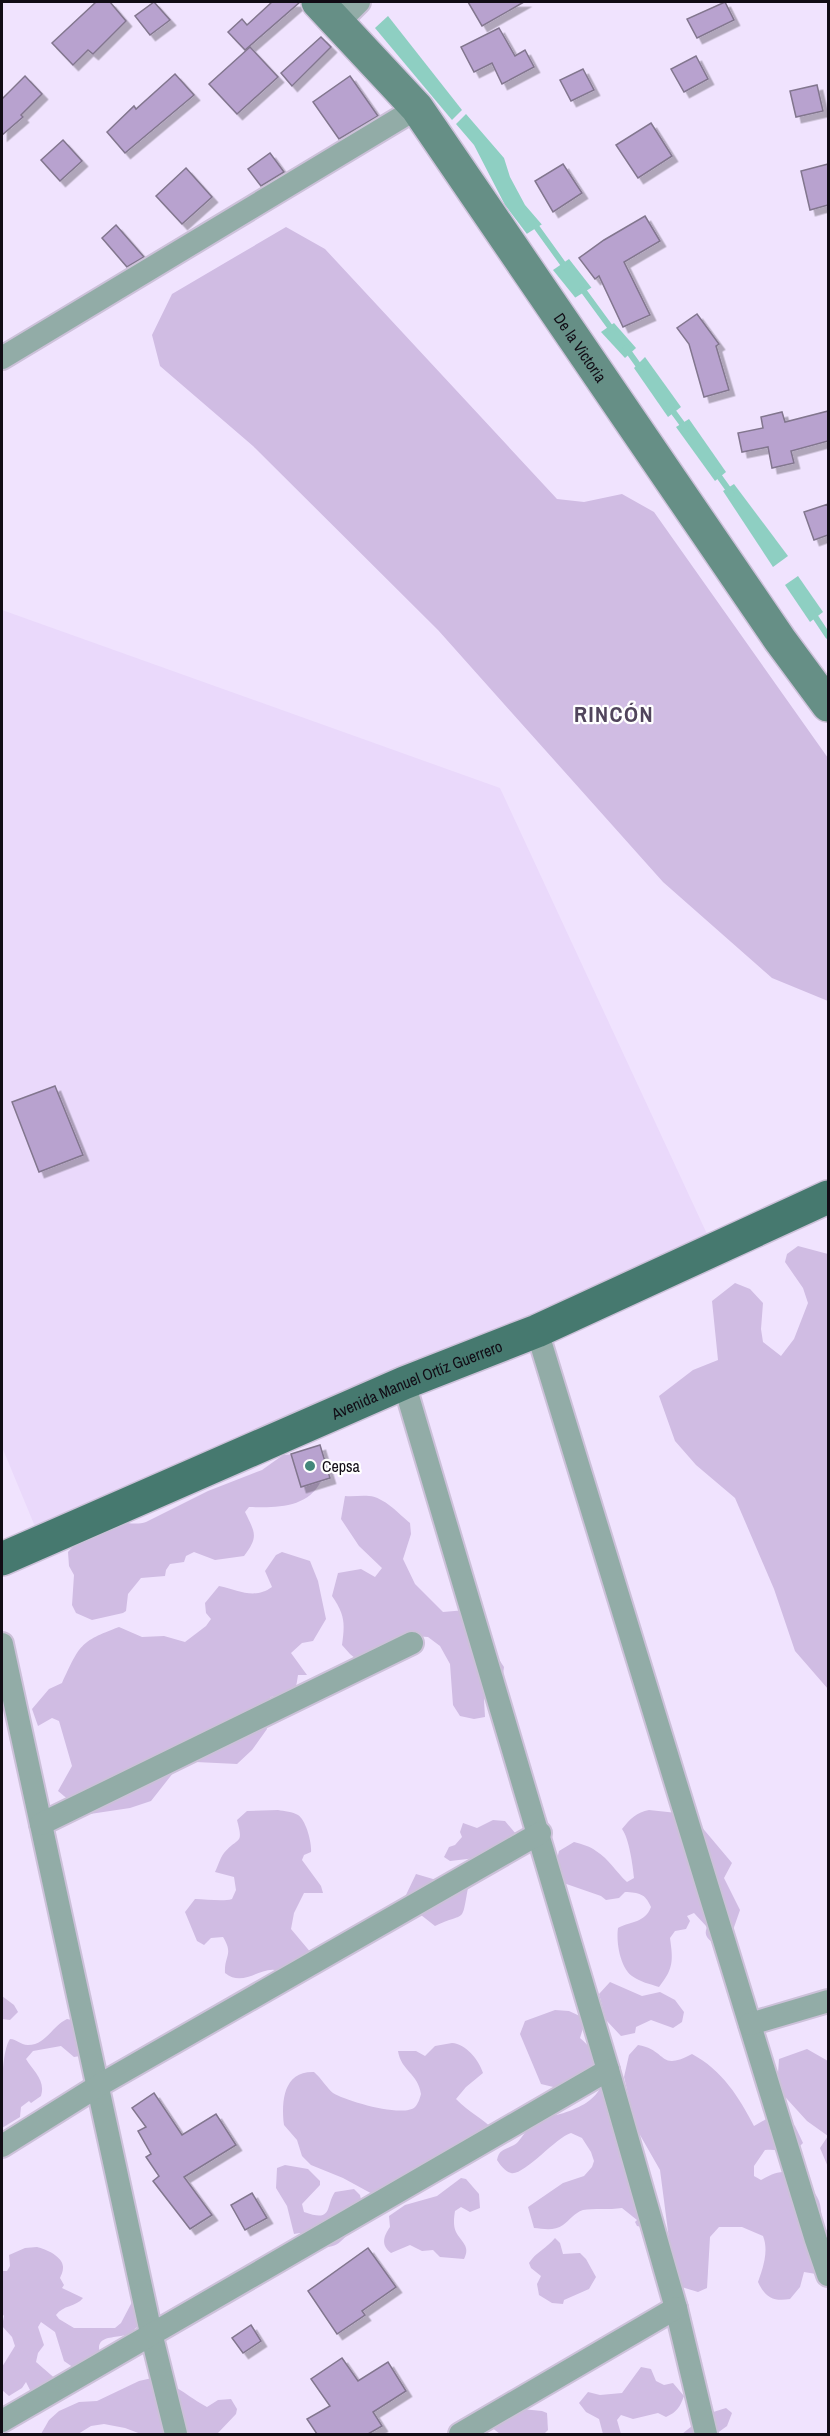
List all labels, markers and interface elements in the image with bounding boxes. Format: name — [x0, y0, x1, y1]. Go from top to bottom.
street label: De la Victoria — [549, 309, 612, 387]
district label: RINCÓN — [574, 699, 654, 729]
street label: Avenida Manuel Ortíz Guerrero — [327, 1335, 505, 1425]
place label: Cepsa — [322, 1455, 361, 1477]
marker: Cepsa — [303, 1459, 317, 1473]

